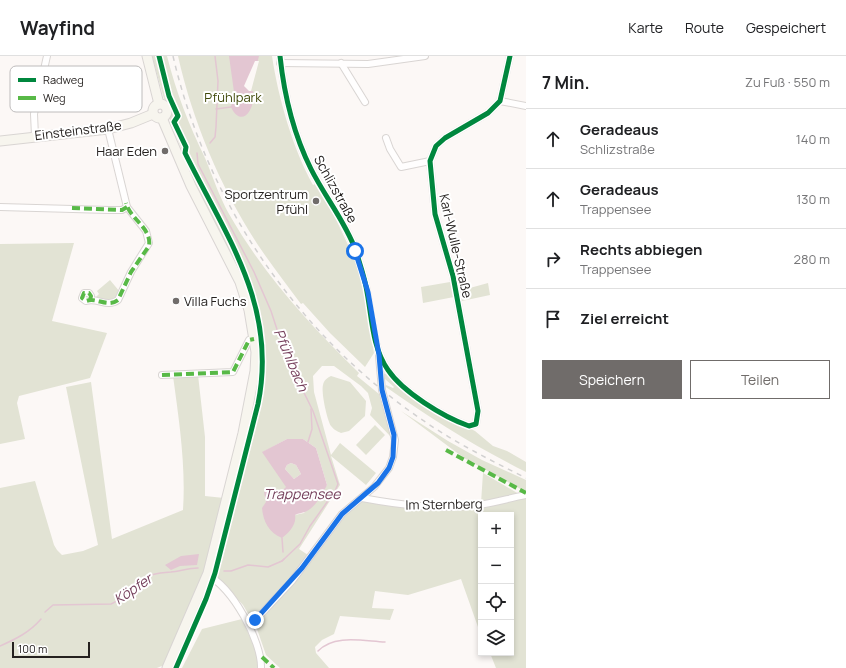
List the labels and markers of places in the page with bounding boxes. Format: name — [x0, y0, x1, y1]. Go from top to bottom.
place label: Haar Eden — [96, 142, 157, 160]
marker: Haar Eden — [160, 146, 170, 156]
place label: Sportzentrum Pfühl — [225, 185, 308, 218]
marker: Sportzentrum Pfühl — [311, 196, 321, 206]
place label: Villa Fuchs — [184, 292, 247, 310]
marker: Villa Fuchs — [171, 296, 181, 306]

